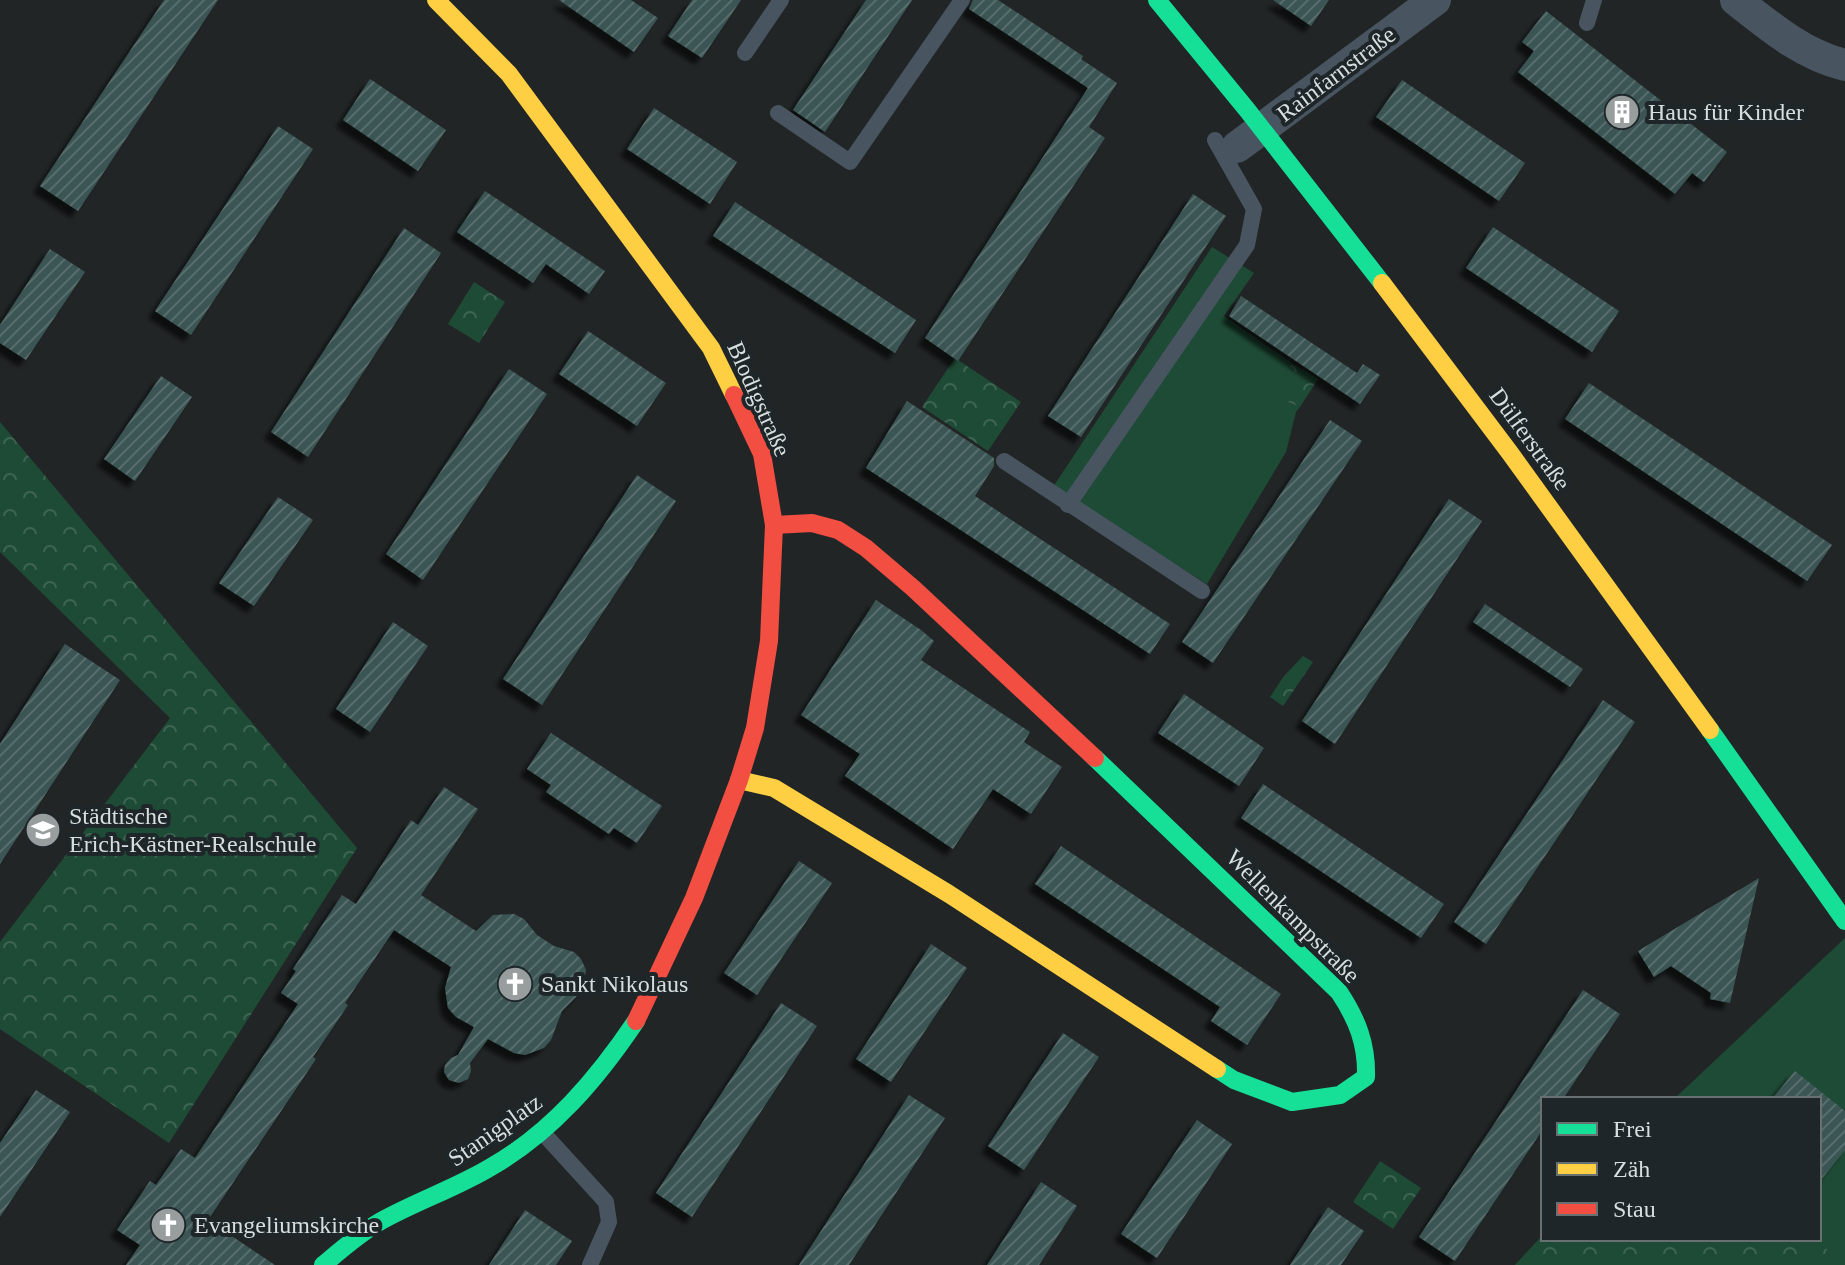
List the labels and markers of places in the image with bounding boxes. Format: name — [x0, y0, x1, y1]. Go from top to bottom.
building icon: Haus für Kinder — [1603, 93, 1641, 131]
place label: Haus für Kinder — [1648, 99, 1804, 125]
place label: Städtische Erich-Kästner-Realschule — [69, 803, 316, 857]
school or university icon: Städtische Erich-Kästner-Realschule — [24, 811, 62, 849]
church icon: Sankt Nikolaus — [496, 965, 534, 1003]
place label: Sankt Nikolaus — [541, 971, 688, 997]
church icon: Evangeliumskirche — [149, 1206, 187, 1244]
place label: Evangeliumskirche — [194, 1212, 379, 1238]

